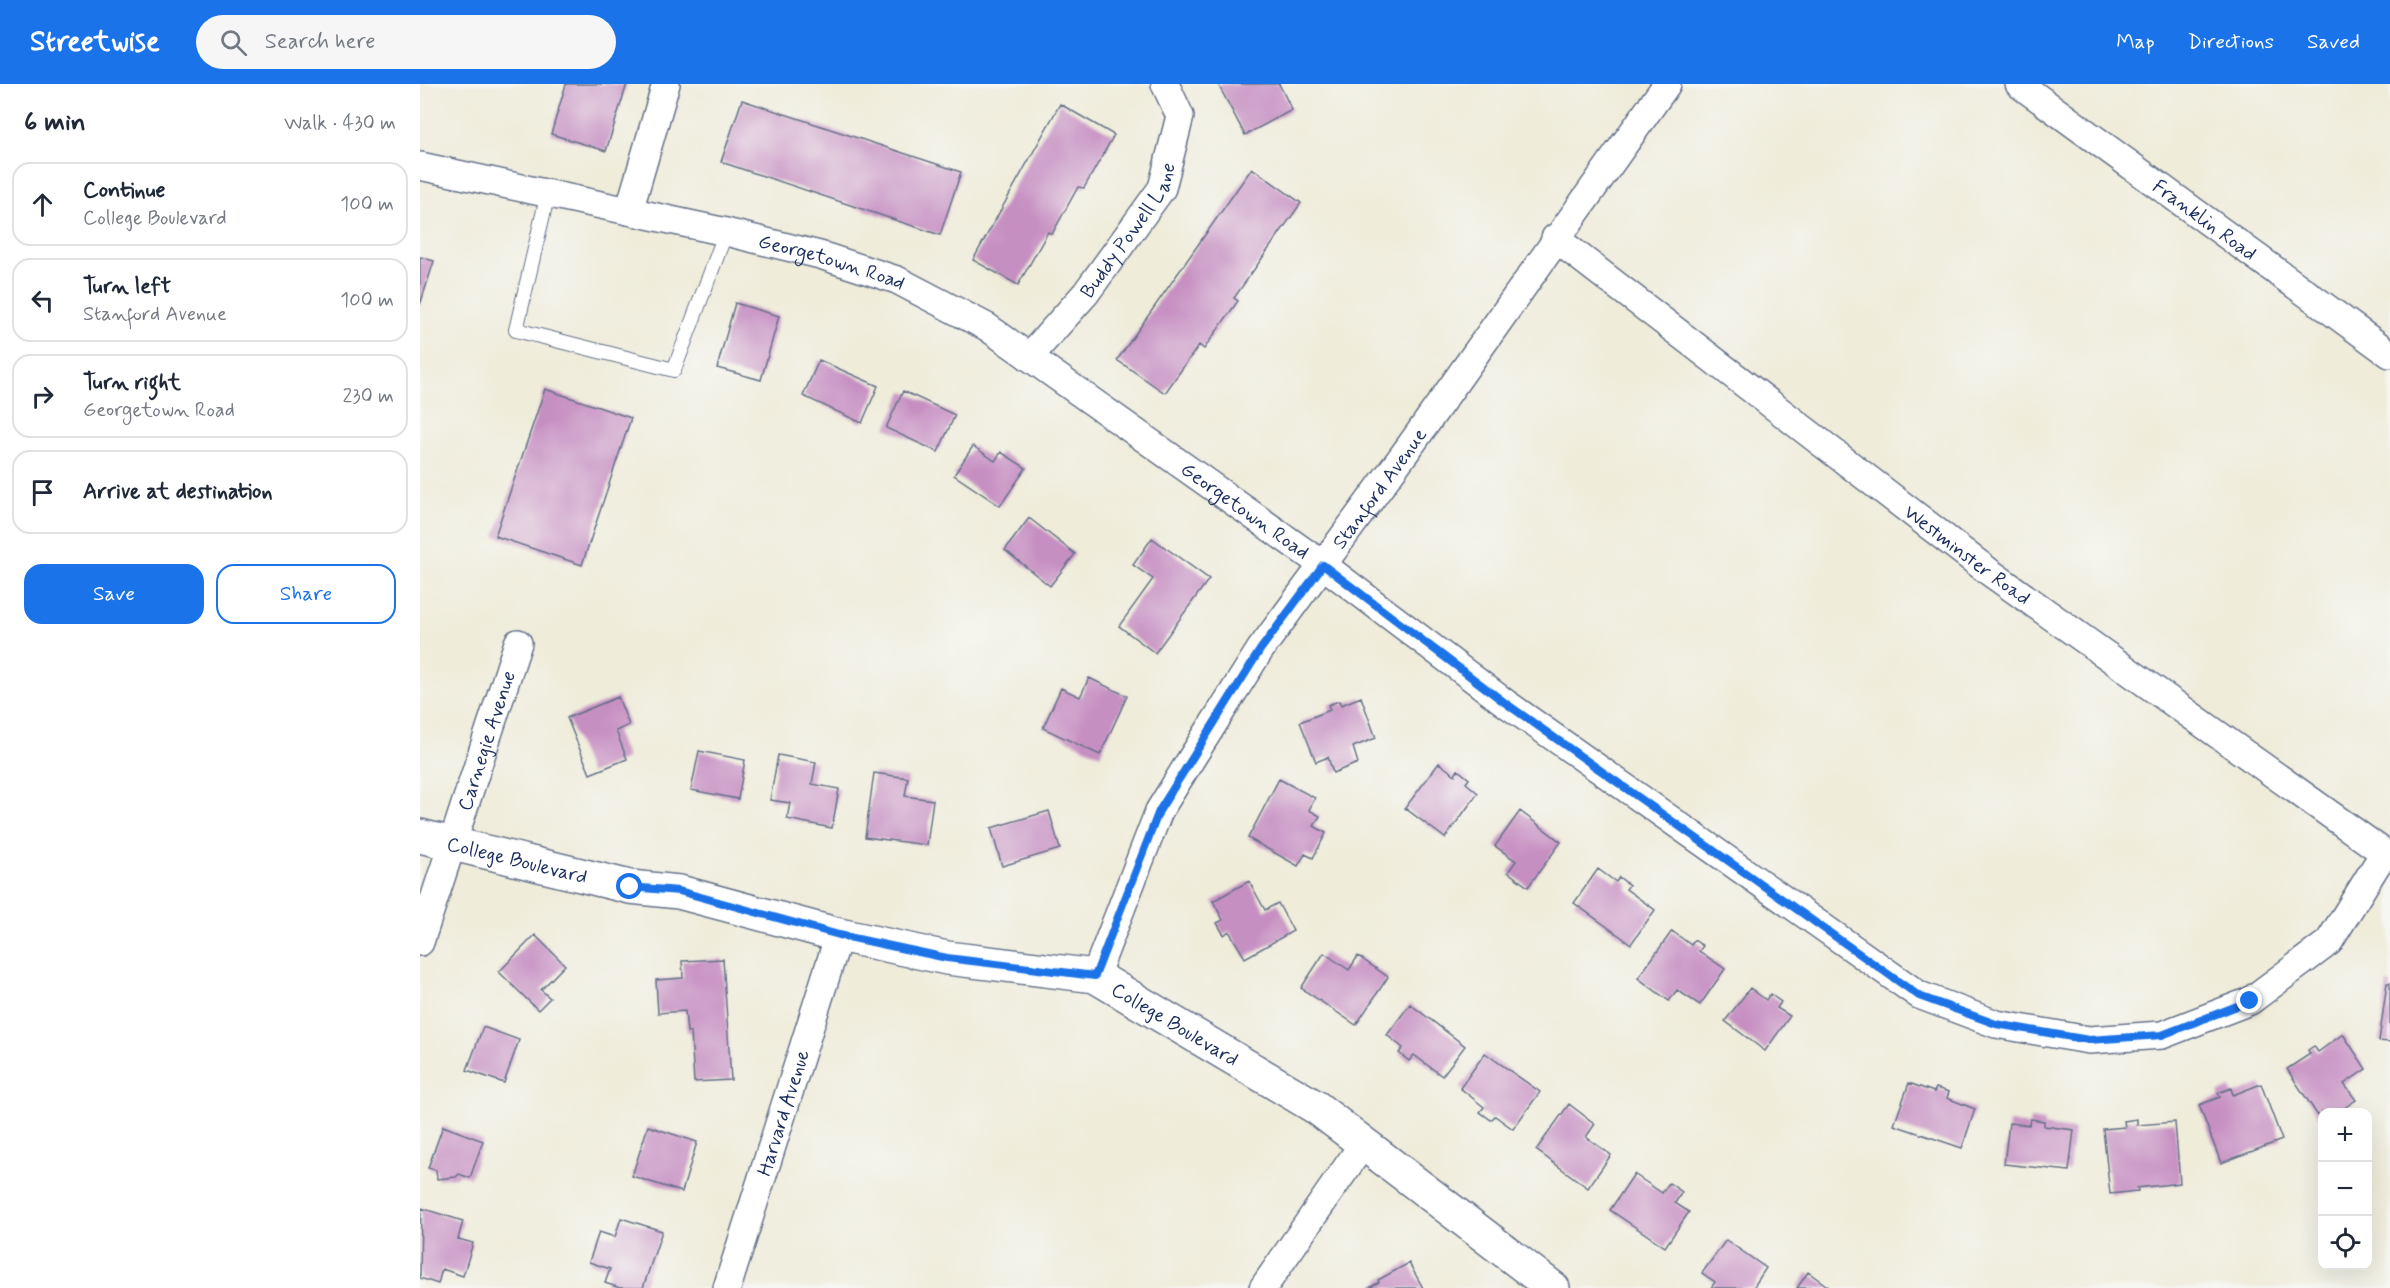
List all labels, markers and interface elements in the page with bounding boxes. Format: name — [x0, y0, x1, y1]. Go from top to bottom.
search box — [196, 15, 616, 69]
text: Streetwise — [30, 24, 160, 61]
icon: search — [217, 26, 250, 59]
text: Search here — [265, 28, 375, 56]
text: Map — [2116, 28, 2155, 56]
text: Directions — [2188, 28, 2274, 56]
text: Saved — [2307, 28, 2360, 56]
text: 6 min — [24, 106, 86, 140]
text: Walk · 430 m — [284, 110, 396, 137]
street label: Buddy Powell Lane — [1075, 160, 1183, 304]
street label: Franklin Road — [2147, 174, 2262, 268]
text: Continue — [83, 177, 165, 205]
icon: ahead — [26, 188, 59, 221]
text: 100 m — [340, 191, 394, 218]
text: College Boulevard — [83, 205, 227, 232]
street label: Georgetown Road — [755, 228, 910, 297]
text: Turn left — [83, 273, 171, 301]
icon: left — [26, 284, 59, 317]
text: 100 m — [340, 287, 394, 314]
text: Stanford Avenue — [83, 301, 227, 328]
text: Turn right — [83, 369, 181, 397]
icon: right — [26, 380, 59, 413]
text: 230 m — [342, 383, 394, 410]
text: Georgetown Road — [83, 397, 235, 424]
street label: Stanford Avenue — [1327, 423, 1434, 555]
street label: Georgetown Road — [1175, 456, 1314, 566]
icon: arrive — [26, 476, 59, 509]
text: Arrive at destination — [83, 478, 273, 506]
street label: Westminster Road — [1898, 499, 2036, 612]
button: Save — [24, 564, 204, 624]
button: Share — [216, 564, 396, 624]
street label: Carnegie Avenue — [452, 668, 523, 814]
street label: College Boulevard — [444, 831, 590, 891]
route start — [616, 873, 642, 899]
street label: College Boulevard — [1106, 977, 1243, 1073]
route end — [2236, 987, 2262, 1013]
street label: Harvard Avenue — [751, 1047, 817, 1180]
map controls — [2318, 1108, 2372, 1270]
button: + — [2318, 1108, 2372, 1162]
button: − — [2318, 1162, 2372, 1216]
button: locate — [2318, 1216, 2372, 1270]

